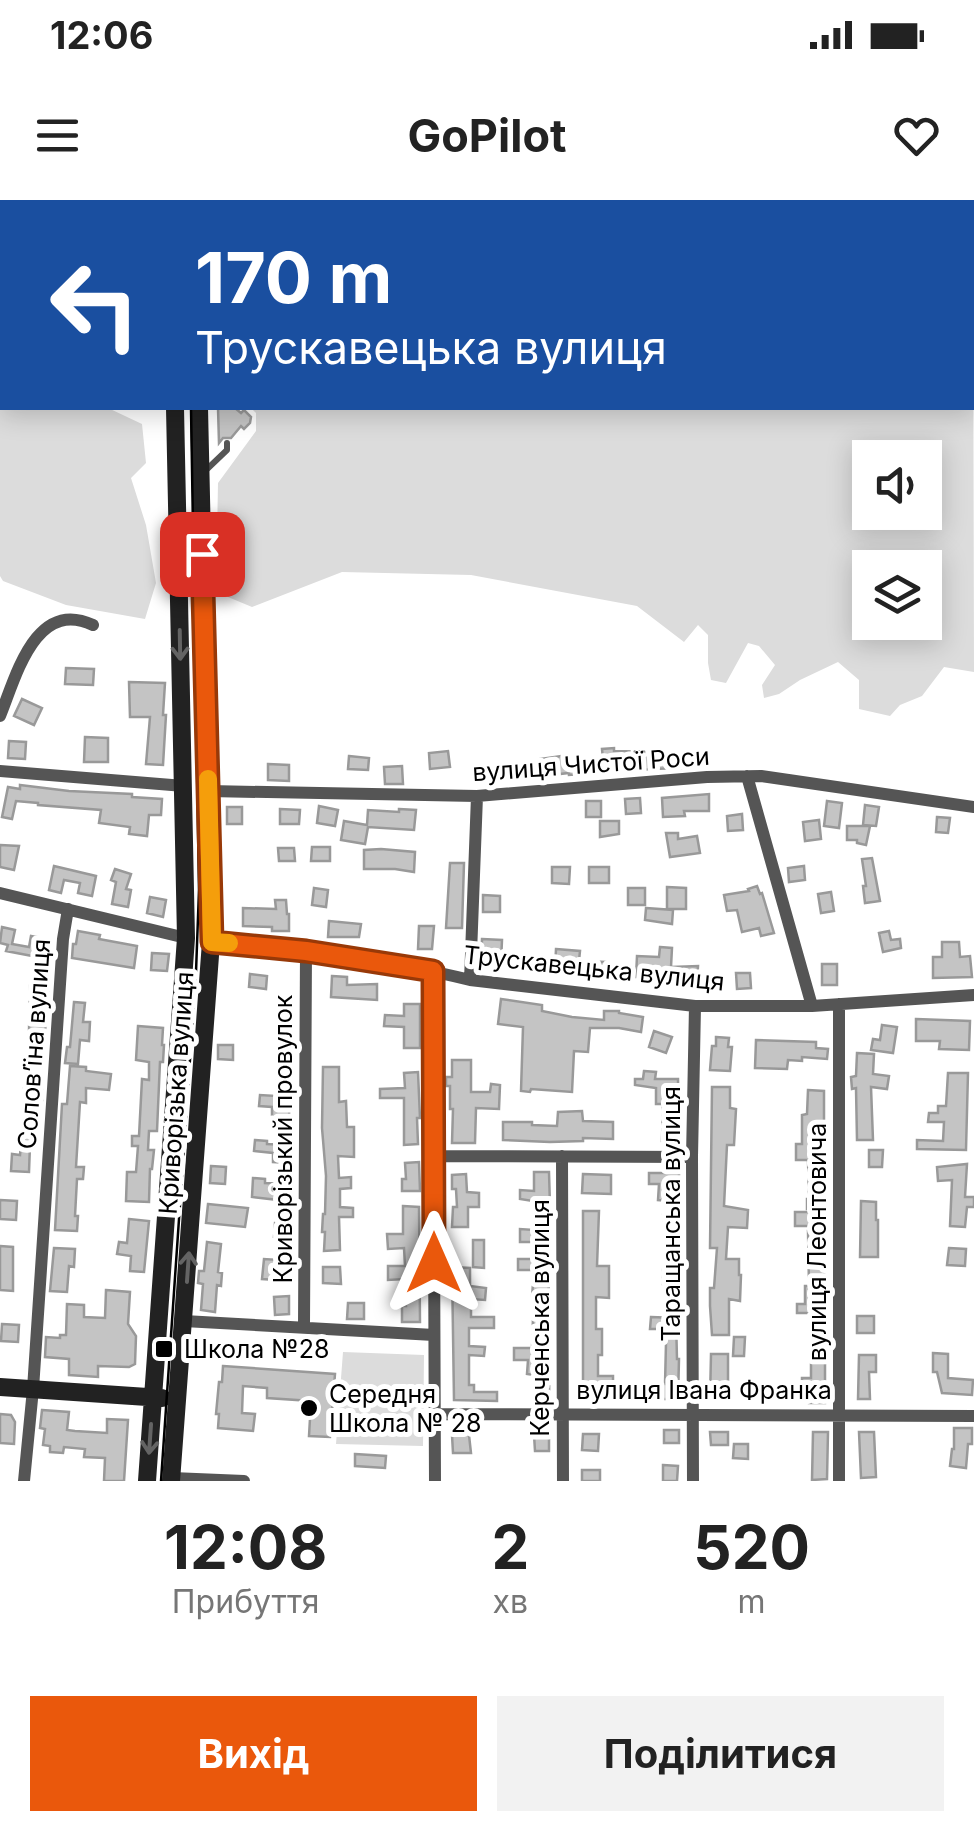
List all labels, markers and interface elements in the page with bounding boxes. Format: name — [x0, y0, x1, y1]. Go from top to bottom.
text: 12:06 — [50, 12, 153, 58]
icon: menu — [30, 108, 85, 163]
text: GoPilot — [408, 108, 567, 163]
icon: heart — [889, 108, 944, 163]
text: 170 m — [195, 235, 392, 320]
icon: left — [30, 240, 160, 370]
text: Трускавецька вулиця — [195, 320, 667, 375]
map controls — [852, 440, 942, 640]
button: sound — [852, 440, 942, 530]
pin — [160, 512, 245, 597]
icon: arrive — [175, 527, 230, 582]
button: layers — [852, 550, 942, 640]
one-way arrow — [170, 628, 190, 660]
street label: вулиця Чистої Роси — [471, 741, 711, 787]
street label: Соловʼїна вулиця — [12, 938, 56, 1150]
street label: Трускавецька вулиця — [462, 939, 726, 997]
street label: Криворізька вулиця — [153, 971, 199, 1215]
street label: Криворізький провулок — [268, 994, 298, 1283]
street label: Таращанська вулиця — [656, 1086, 686, 1342]
street label: вулиця Леонтовича — [802, 1123, 832, 1361]
street label: Керченська вулиця — [525, 1199, 555, 1437]
position arrow — [382, 1211, 486, 1315]
one-way arrow — [179, 1251, 198, 1283]
place label: Школа №28 — [184, 1334, 329, 1364]
marker: Школа №28 — [153, 1338, 175, 1360]
street label: вулиця Івана Франка — [576, 1375, 832, 1405]
place label: Середня Школа № 28 — [329, 1379, 481, 1438]
marker: Середня Школа № 28 — [298, 1397, 320, 1419]
one-way arrow — [141, 1423, 160, 1455]
text: 12:08 — [164, 1511, 327, 1583]
text: 2 — [491, 1511, 529, 1583]
text: 520 — [693, 1511, 810, 1583]
text: Прибуття — [172, 1582, 320, 1621]
text: хв — [493, 1582, 528, 1621]
text: m — [738, 1582, 766, 1621]
button: Вихід — [30, 1696, 477, 1811]
button: Поділитися — [497, 1696, 944, 1811]

